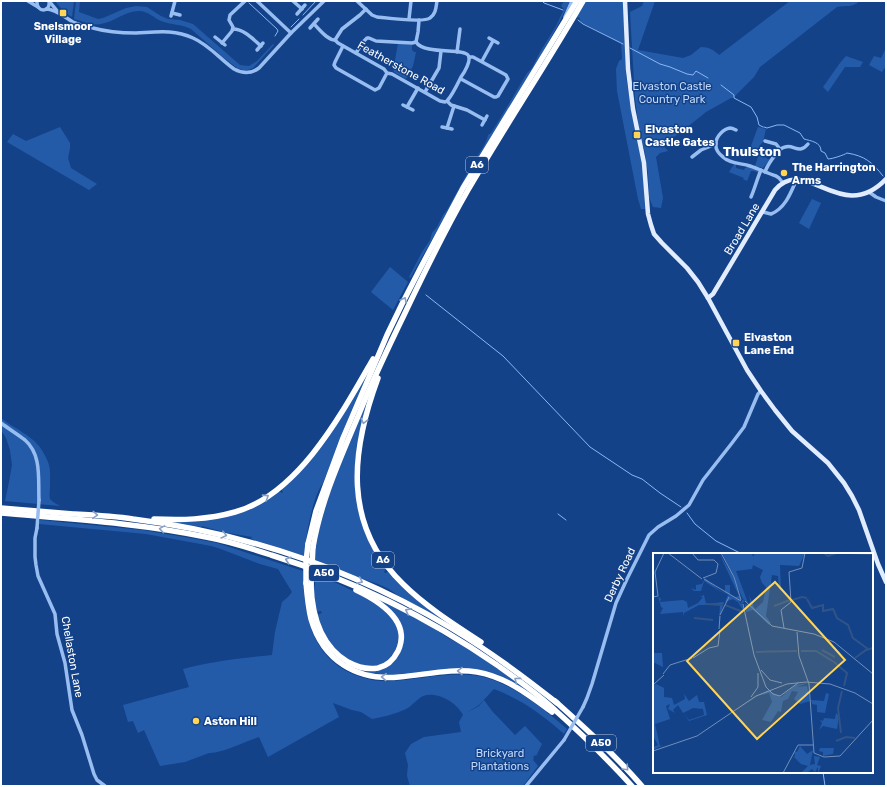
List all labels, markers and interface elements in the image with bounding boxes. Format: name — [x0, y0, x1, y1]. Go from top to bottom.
marker: Snelsmoor Village — [58, 8, 68, 18]
place label: Snelsmoor Village — [34, 20, 92, 46]
street label: Featherstone Road — [355, 39, 447, 97]
park label: Elvaston Castle Country Park — [633, 80, 712, 106]
place label: Elvaston Castle Gates — [645, 123, 715, 149]
marker: Elvaston Castle Gates — [632, 130, 642, 140]
district label: Thulston — [723, 144, 781, 159]
road number: A6 — [466, 157, 488, 173]
place label: The Harrington Arms — [792, 161, 876, 187]
marker: The Harrington Arms — [779, 168, 789, 178]
street label: Broad Lane — [721, 201, 763, 257]
one-way arrow — [399, 296, 407, 304]
place label: Elvaston Lane End — [744, 331, 794, 357]
marker: Elvaston Lane End — [731, 338, 741, 348]
one-way arrow — [360, 417, 369, 424]
one-way arrow — [262, 495, 269, 502]
one-way arrow — [92, 511, 98, 520]
one-way arrow — [159, 525, 165, 534]
one-way arrow — [220, 530, 227, 539]
street label: Derby Road — [602, 546, 638, 604]
road number: A6 — [372, 552, 394, 568]
inset map — [653, 553, 873, 773]
one-way arrow — [285, 556, 292, 565]
road number: A50 — [309, 565, 339, 581]
one-way arrow — [355, 576, 363, 584]
one-way arrow — [404, 608, 412, 615]
street label: Chellaston Lane — [58, 615, 86, 699]
one-way arrow — [457, 667, 463, 675]
one-way arrow — [381, 673, 387, 682]
one-way arrow — [515, 678, 522, 685]
place label: Aston Hill — [204, 715, 257, 728]
marker: Aston Hill — [191, 716, 201, 726]
road number: A50 — [586, 735, 616, 751]
park label: Brickyard Plantations — [471, 747, 530, 773]
one-way arrow — [621, 763, 629, 771]

